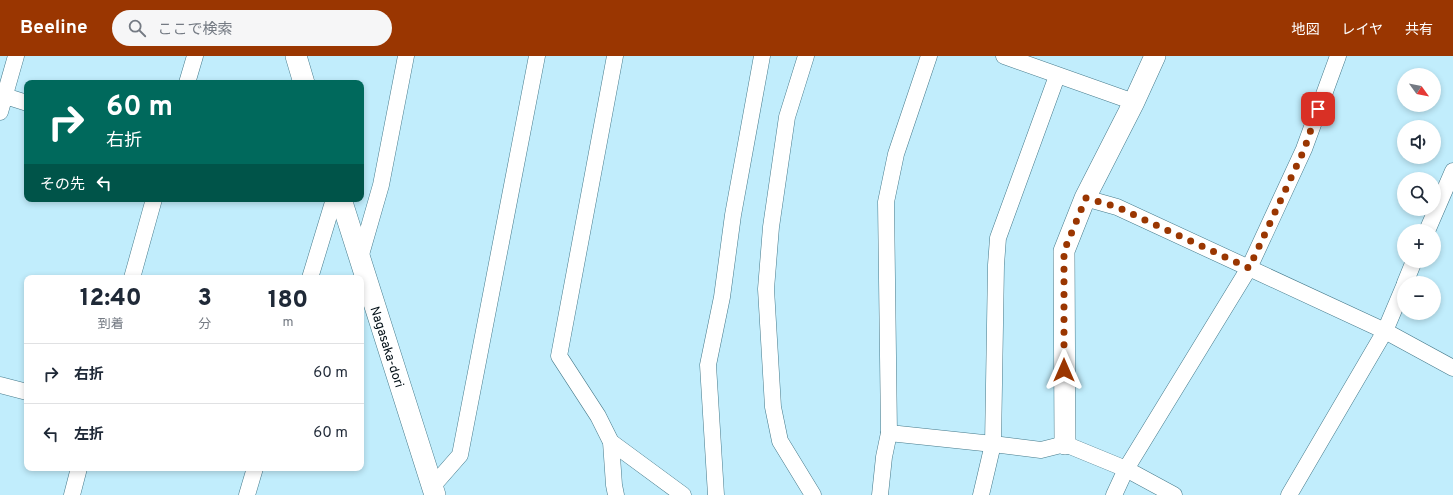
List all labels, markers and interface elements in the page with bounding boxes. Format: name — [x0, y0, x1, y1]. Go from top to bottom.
search box — [112, 10, 392, 46]
text: Beeline — [20, 16, 88, 40]
icon: search — [126, 17, 148, 39]
text: ここで検索 — [158, 21, 233, 40]
text: 地図 — [1291, 22, 1319, 39]
text: レイヤ — [1341, 22, 1383, 39]
text: 共有 — [1405, 22, 1433, 39]
north arrow — [1397, 68, 1441, 112]
map controls — [1397, 68, 1441, 320]
text: 60 m — [106, 90, 173, 126]
pin — [1301, 92, 1335, 126]
icon: right — [40, 96, 92, 148]
icon: arrive — [1307, 98, 1329, 120]
button: sound — [1397, 120, 1441, 164]
text: 右折 — [106, 130, 142, 153]
icon: left — [93, 172, 115, 194]
button: search — [1397, 172, 1441, 216]
text: その先 — [40, 176, 85, 195]
button: + — [1397, 224, 1441, 268]
button: − — [1397, 276, 1441, 320]
text: 12:40 — [80, 284, 142, 314]
text: 3 — [198, 284, 212, 314]
text: 180 — [268, 286, 308, 316]
street label: Nagasaka-dori — [366, 305, 406, 390]
text: m — [282, 315, 293, 331]
text: 到着 — [98, 317, 124, 333]
text: 分 — [198, 317, 211, 333]
position arrow — [1043, 349, 1085, 391]
icon: right — [40, 363, 62, 385]
text: 60 m — [313, 364, 348, 383]
text: 右折 — [74, 366, 104, 385]
icon: left — [40, 423, 62, 445]
text: 60 m — [313, 424, 348, 443]
text: 左折 — [74, 426, 104, 445]

